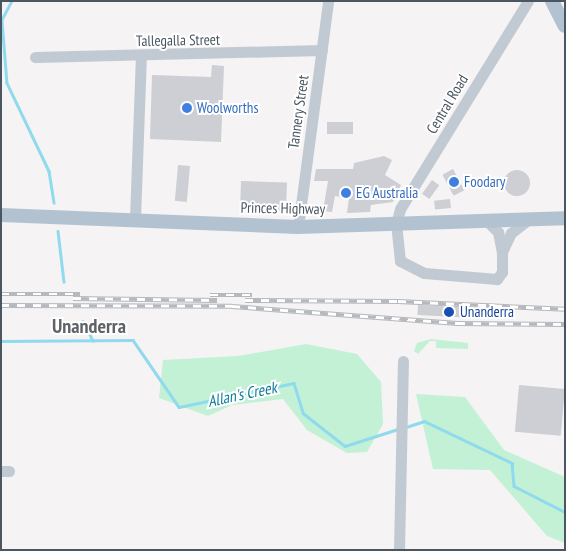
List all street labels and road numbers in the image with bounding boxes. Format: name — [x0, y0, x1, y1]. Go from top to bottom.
street label: Tallegalla Street — [136, 30, 220, 50]
street label: Central Road — [422, 71, 472, 137]
street label: Tannery Street — [284, 74, 312, 150]
street label: Princes Highway — [240, 198, 326, 218]

